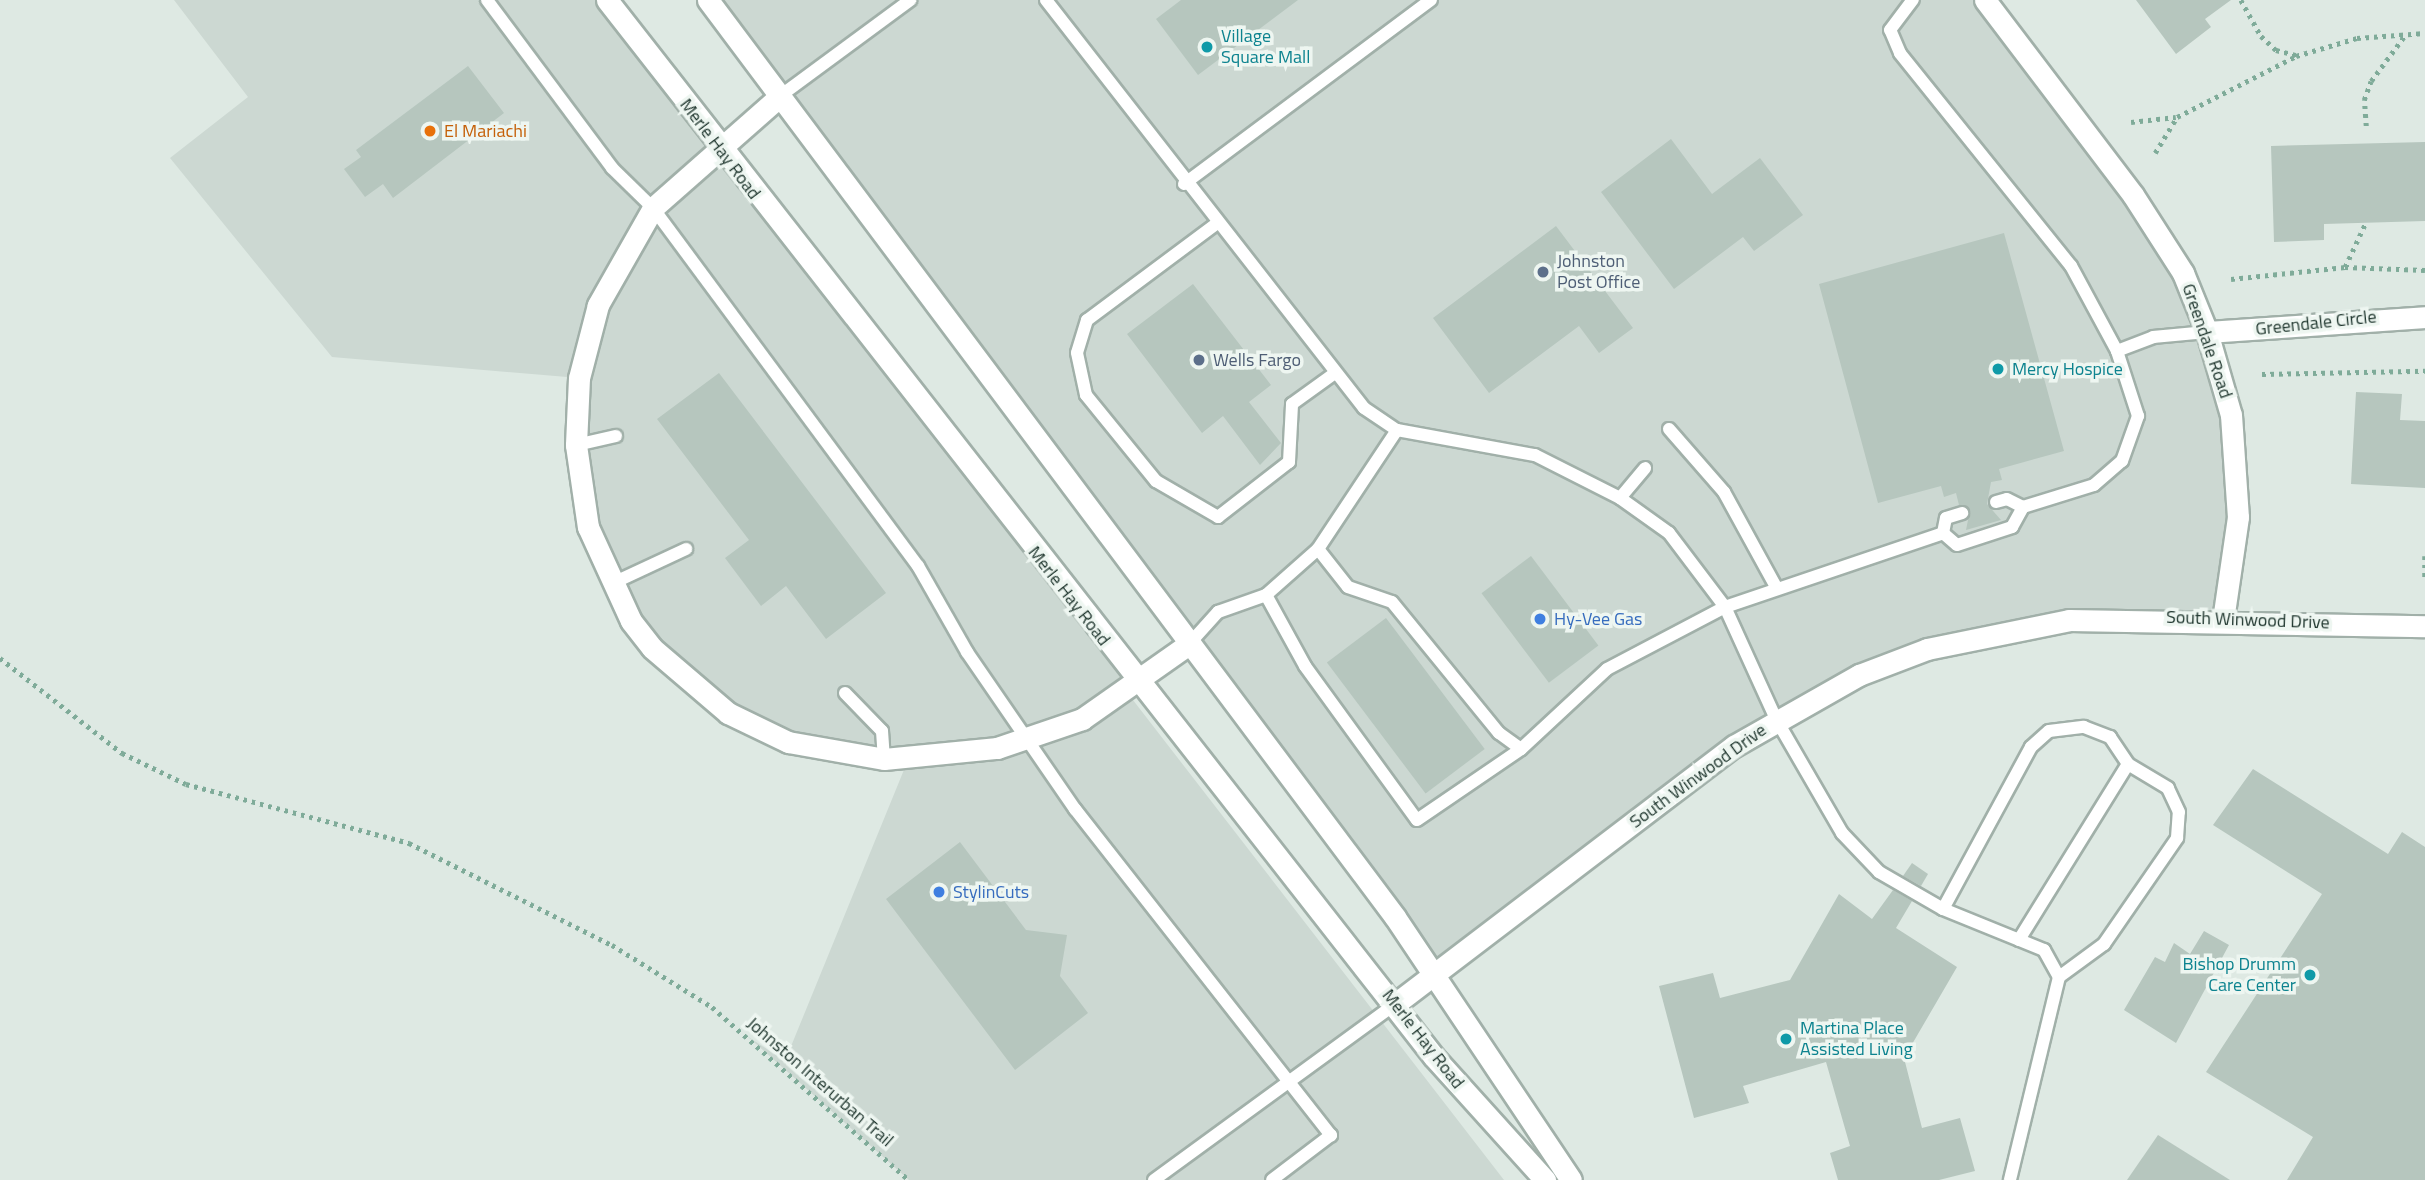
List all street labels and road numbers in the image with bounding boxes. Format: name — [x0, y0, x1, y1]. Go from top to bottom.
street label: Merle Hay Road — [675, 94, 765, 204]
street label: Greendale Road — [2177, 281, 2237, 401]
street label: Greendale Circle — [2254, 306, 2378, 340]
street label: Merle Hay Road — [1023, 542, 1115, 650]
street label: South Winwood Drive — [2166, 606, 2330, 634]
street label: South Winwood Drive — [1625, 719, 1771, 833]
street label: Merle Hay Road — [1377, 985, 1469, 1093]
street label: Johnston Interurban Trail — [742, 1013, 898, 1151]

